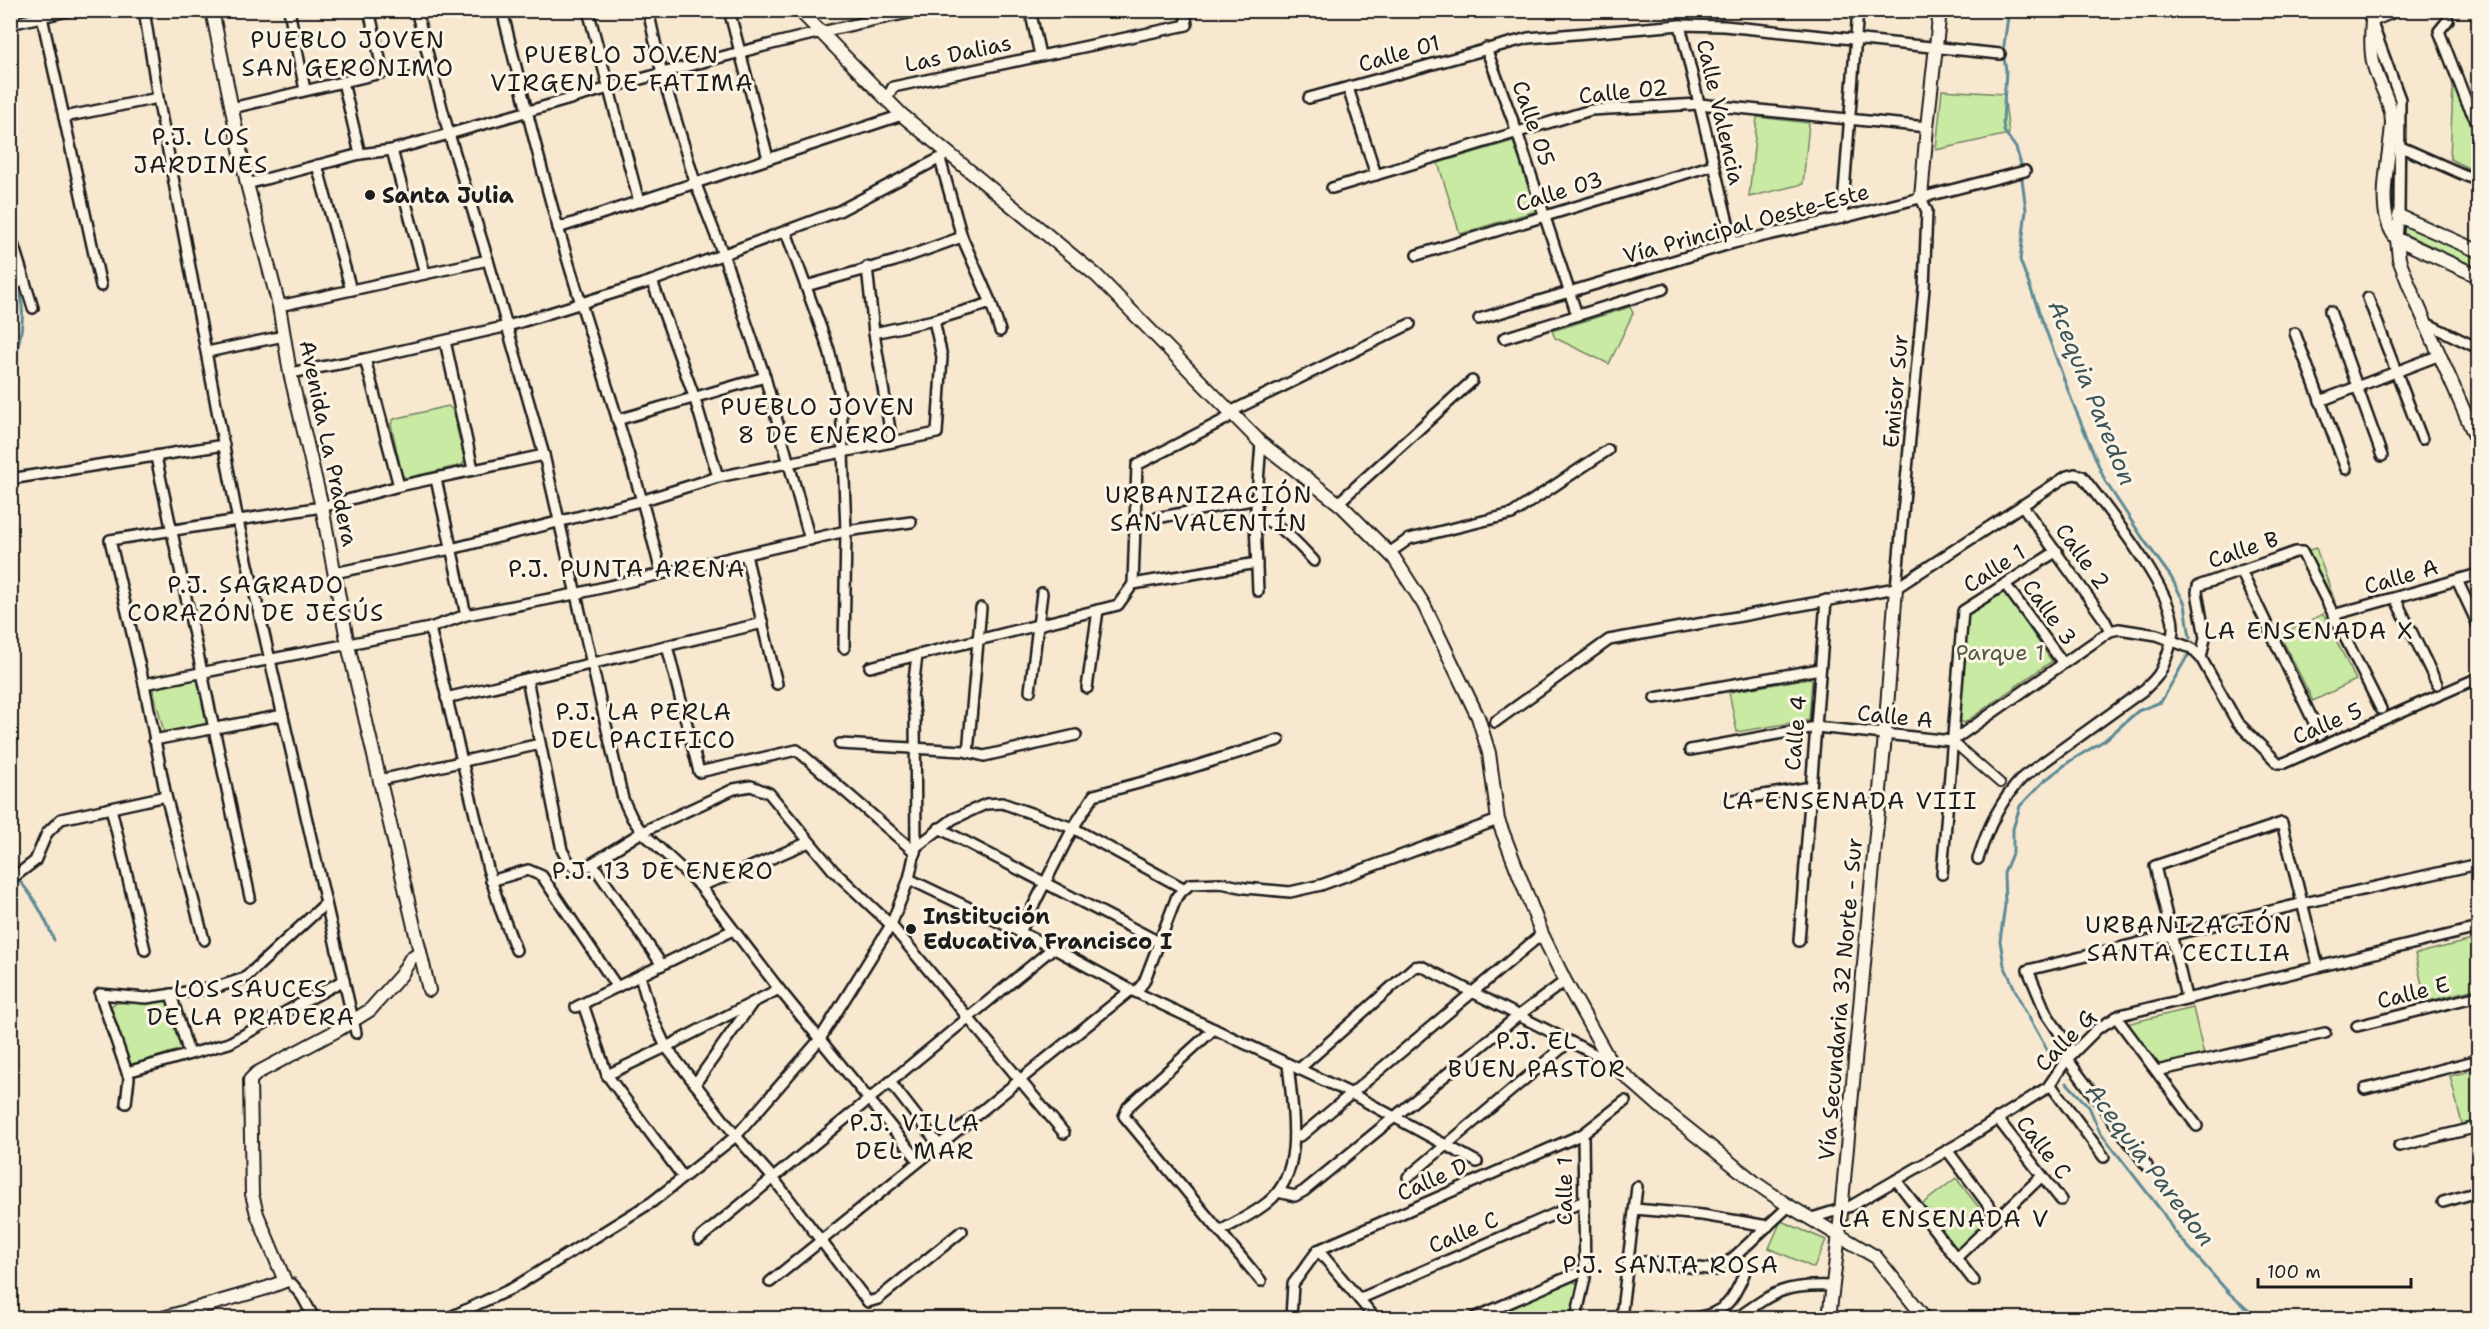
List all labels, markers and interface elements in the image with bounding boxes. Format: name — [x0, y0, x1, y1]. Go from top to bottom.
district label: PUEBLO JOVEN SAN GERONIMO — [242, 24, 454, 84]
street label: Las Dalias — [902, 28, 1014, 79]
street label: Calle 01 — [1355, 28, 1443, 79]
street label: Calle Valencia — [1690, 37, 1751, 188]
district label: PUEBLO JOVEN VIRGEN DE FATIMA — [490, 39, 754, 99]
street label: Calle 02 — [1577, 72, 1669, 111]
street label: Calle 05 — [1505, 77, 1562, 170]
district label: P.J. LOS JARDINES — [133, 121, 269, 181]
street label: Calle 03 — [1512, 165, 1606, 218]
street label: Vía Principal Oeste-Este — [1620, 177, 1872, 270]
place label: Santa Julia — [382, 181, 514, 210]
marker: Santa Julia — [363, 188, 377, 202]
water label: Acequia Paredon — [2040, 296, 2144, 490]
street label: Emisor Sur — [1876, 333, 1915, 449]
street label: Avenida La Pradera — [293, 337, 365, 549]
district label: PUEBLO JOVEN 8 DE ENERO — [720, 391, 916, 451]
district label: URBANIZACIÓN SAN VALENTÍN — [1105, 479, 1313, 539]
street label: Calle 2 — [2049, 517, 2116, 595]
street label: Calle B — [2204, 524, 2282, 575]
street label: Calle 1 — [1957, 537, 2031, 599]
street label: Calle A — [2361, 552, 2442, 601]
district label: P.J. PUNTA ARENA — [508, 553, 746, 585]
district label: P.J. SAGRADO CORAZÓN DE JESÚS — [127, 569, 385, 629]
street label: Calle 3 — [2016, 573, 2083, 651]
district label: LA ENSENADA X — [2204, 615, 2414, 647]
park label: Parque 1 — [1956, 638, 2044, 667]
street label: Calle 4 — [1778, 694, 1813, 772]
district label: P.J. LA PERLA DEL PACIFICO — [551, 696, 737, 756]
street label: Calle 5 — [2288, 696, 2367, 751]
street label: Calle A — [1856, 698, 1934, 735]
district label: LA ENSENADA VIII — [1722, 785, 1978, 817]
street label: Vía Secundaria 32 Norte - Sur — [1812, 836, 1869, 1162]
district label: P.J. 13 DE ENERO — [552, 855, 774, 887]
place label: Institución Educativa Francisco I — [923, 902, 1172, 956]
district label: URBANIZACIÓN SANTA CECILIA — [2085, 909, 2293, 969]
marker: Institución Educativa Francisco I — [904, 922, 918, 936]
street label: Calle E — [2374, 970, 2452, 1015]
district label: LOS SAUCES DE LA PRADERA — [147, 973, 355, 1033]
street label: Calle G — [2028, 1003, 2103, 1078]
district label: P.J. EL BUEN PASTOR — [1448, 1025, 1626, 1085]
water label: Acequia Paredon — [2078, 1077, 2222, 1253]
district label: P.J. VILLA DEL MAR — [850, 1107, 980, 1167]
street label: Calle C — [2010, 1110, 2078, 1185]
street label: Calle D — [1392, 1151, 1472, 1208]
street label: Calle 1 — [1550, 1157, 1579, 1225]
district label: LA ENSENADA V — [1838, 1203, 2050, 1235]
street label: Calle C — [1424, 1205, 1503, 1260]
district label: P.J. SANTA ROSA — [1563, 1249, 1779, 1281]
scale bar — [2258, 1251, 2411, 1289]
text: 100 m — [2267, 1260, 2321, 1284]

